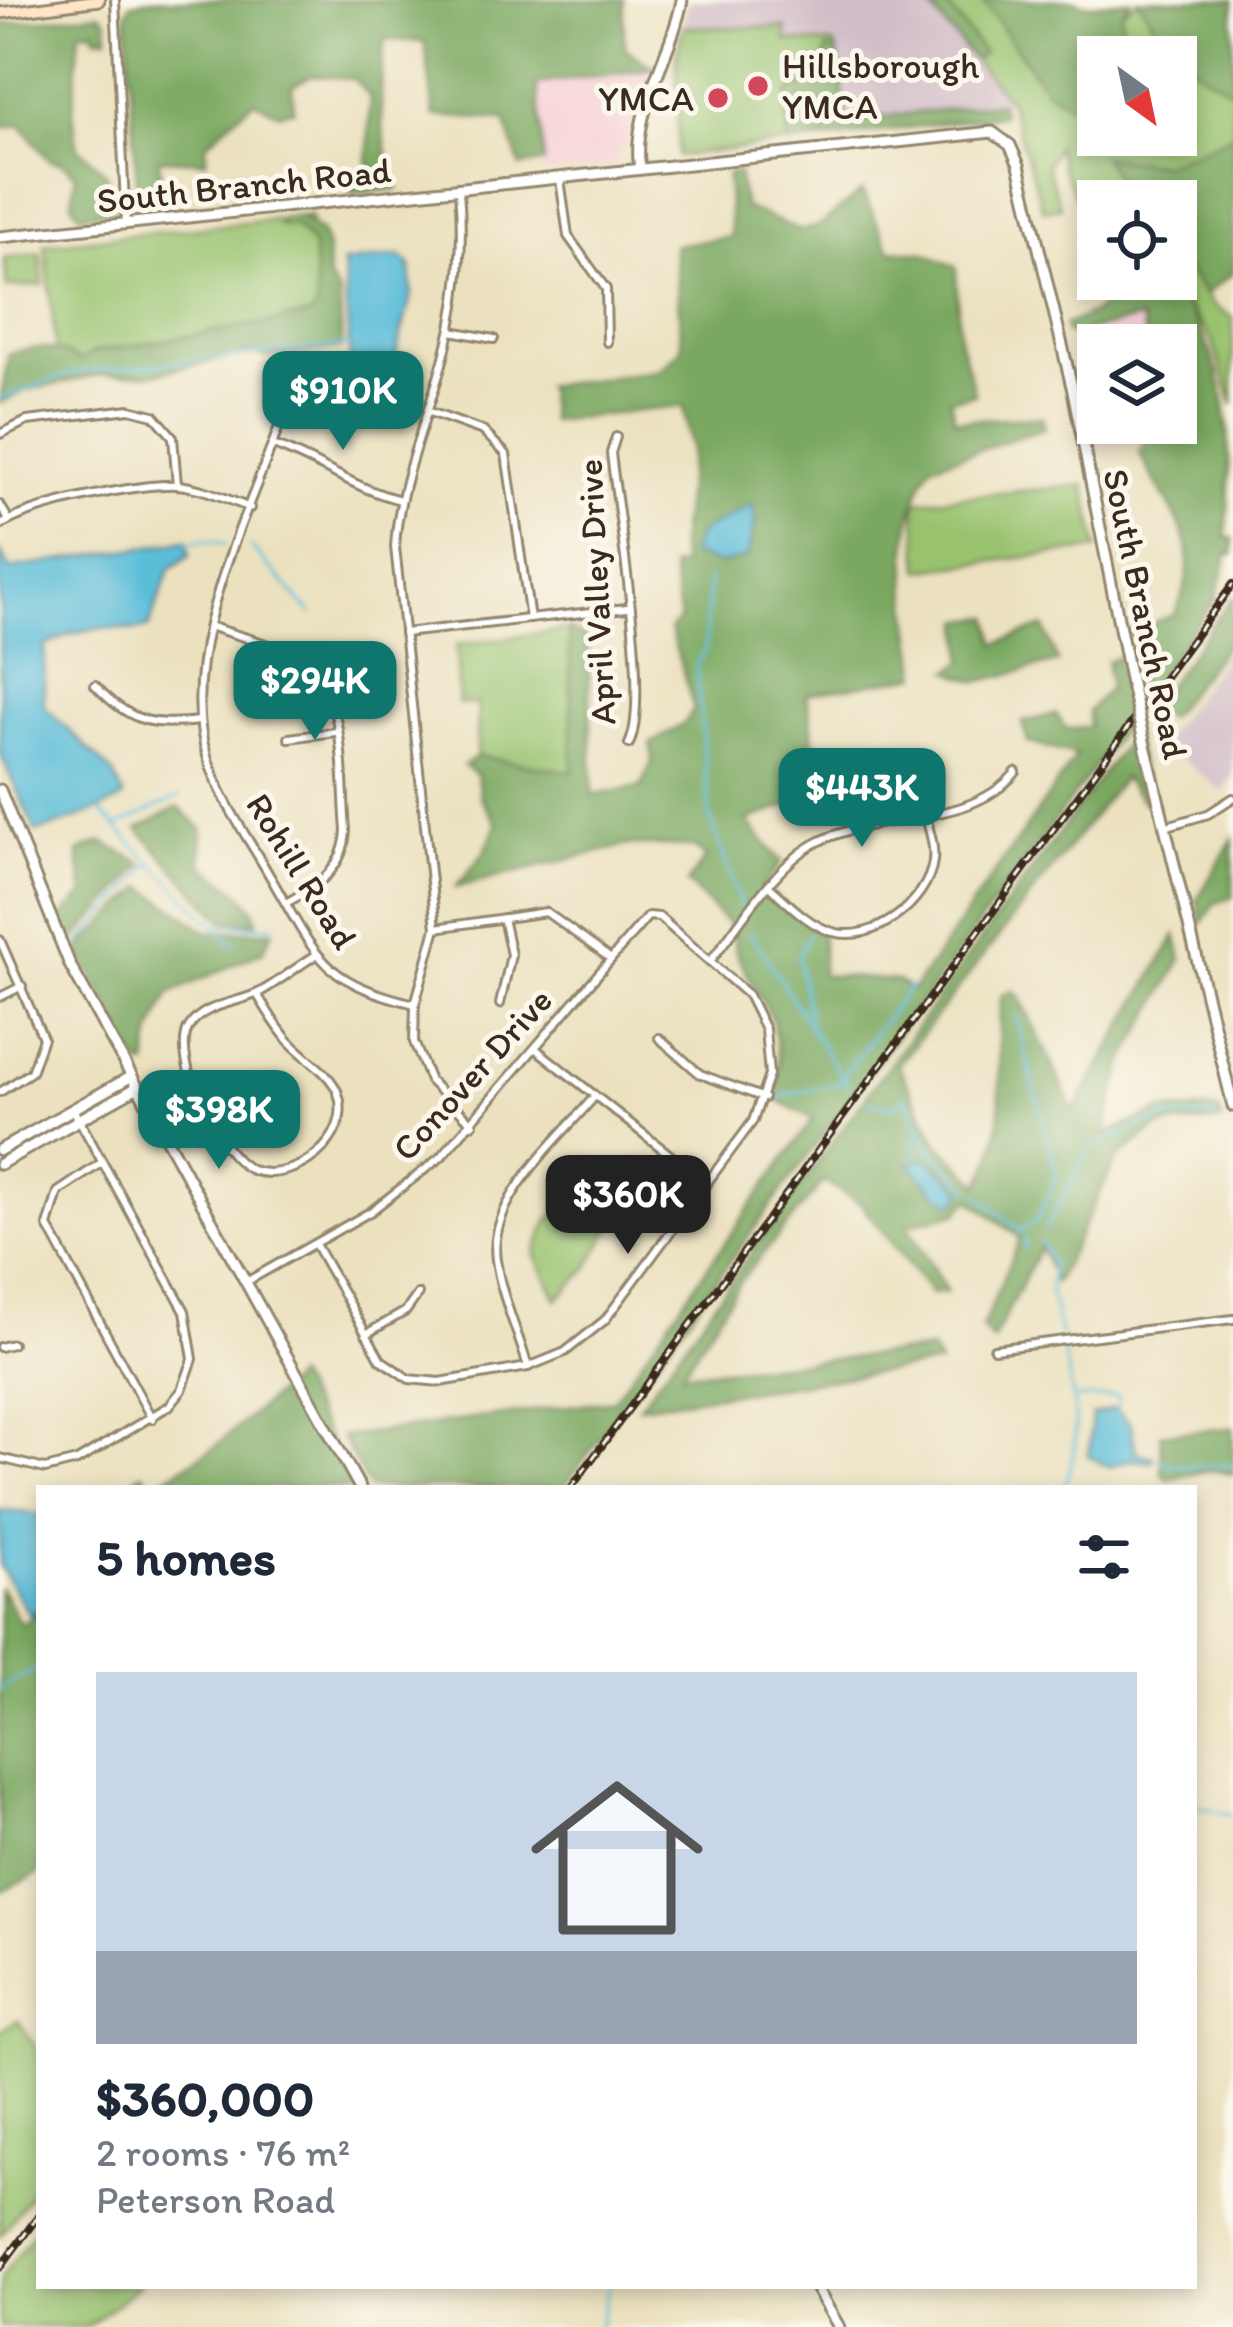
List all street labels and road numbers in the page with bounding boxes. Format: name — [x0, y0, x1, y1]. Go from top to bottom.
street label: South Branch Road — [95, 148, 393, 222]
street label: April Valley Drive — [568, 458, 624, 726]
street label: South Branch Road — [1094, 465, 1198, 763]
street label: Rohill Road — [237, 785, 367, 957]
street label: Conover Drive — [383, 979, 561, 1169]

